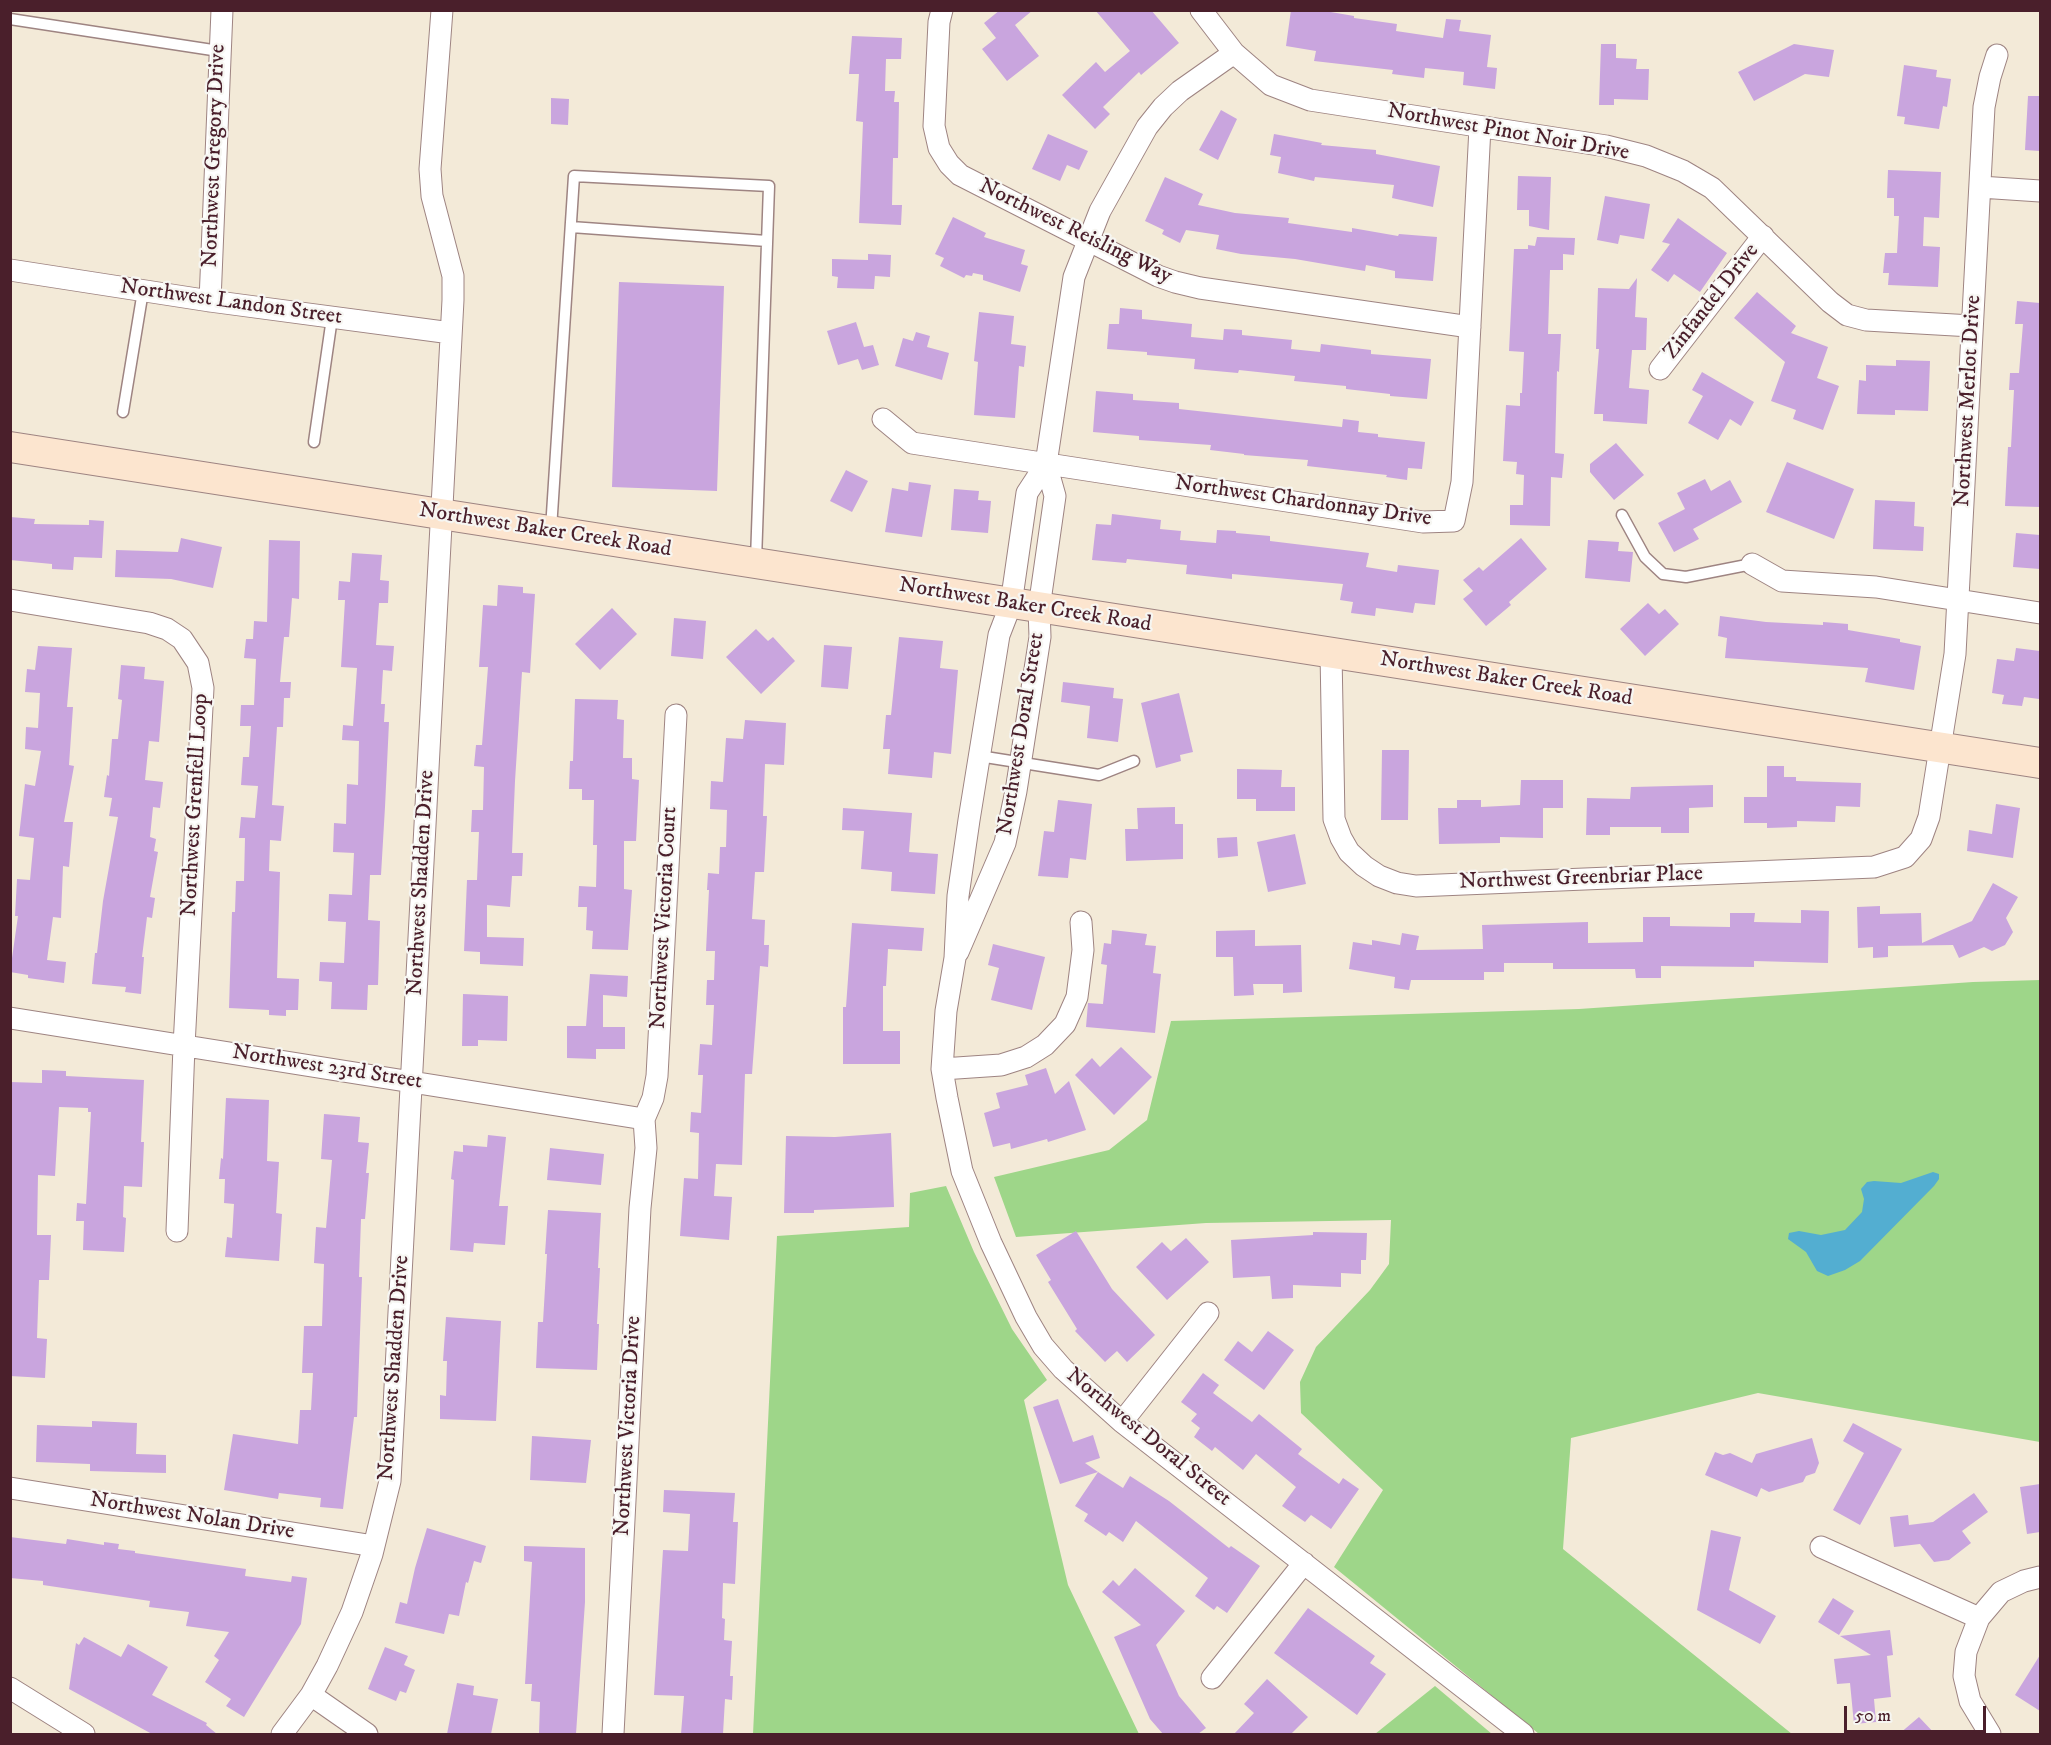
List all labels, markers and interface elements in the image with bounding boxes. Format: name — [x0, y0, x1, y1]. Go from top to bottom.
street label: Northwest Gregory Drive — [198, 44, 232, 268]
street label: Northwest Pinot Noir Drive — [1385, 99, 1631, 167]
street label: Northwest Reisling Way — [974, 174, 1176, 290]
street label: Zinfandel Drive — [1659, 239, 1765, 365]
street label: Northwest Landon Street — [118, 274, 344, 332]
street label: Northwest Merlot Drive — [1950, 294, 1988, 508]
street label: Northwest Chardonnay Drive — [1173, 471, 1433, 533]
street label: Northwest Baker Creek Road — [417, 498, 673, 564]
street label: Northwest Baker Creek Road — [897, 573, 1153, 639]
street label: Northwest Doral Street — [993, 631, 1051, 837]
street label: Northwest Baker Creek Road — [1378, 647, 1634, 713]
street label: Northwest Grenfell Loop — [177, 693, 215, 917]
street label: Northwest Shadden Drive — [403, 770, 441, 996]
street label: Northwest Victoria Court — [646, 806, 684, 1030]
street label: Northwest Greenbriar Place — [1459, 862, 1703, 896]
street label: Northwest 23rd Street — [230, 1040, 424, 1096]
street label: Northwest Shadden Drive — [374, 1254, 416, 1482]
street label: Northwest Victoria Drive — [610, 1315, 648, 1537]
street label: Northwest Doral Street — [1060, 1363, 1236, 1513]
street label: Northwest Nolan Drive — [88, 1488, 296, 1546]
scale bar — [1847, 1694, 1990, 1732]
text: 50 m — [1855, 1705, 1891, 1727]

